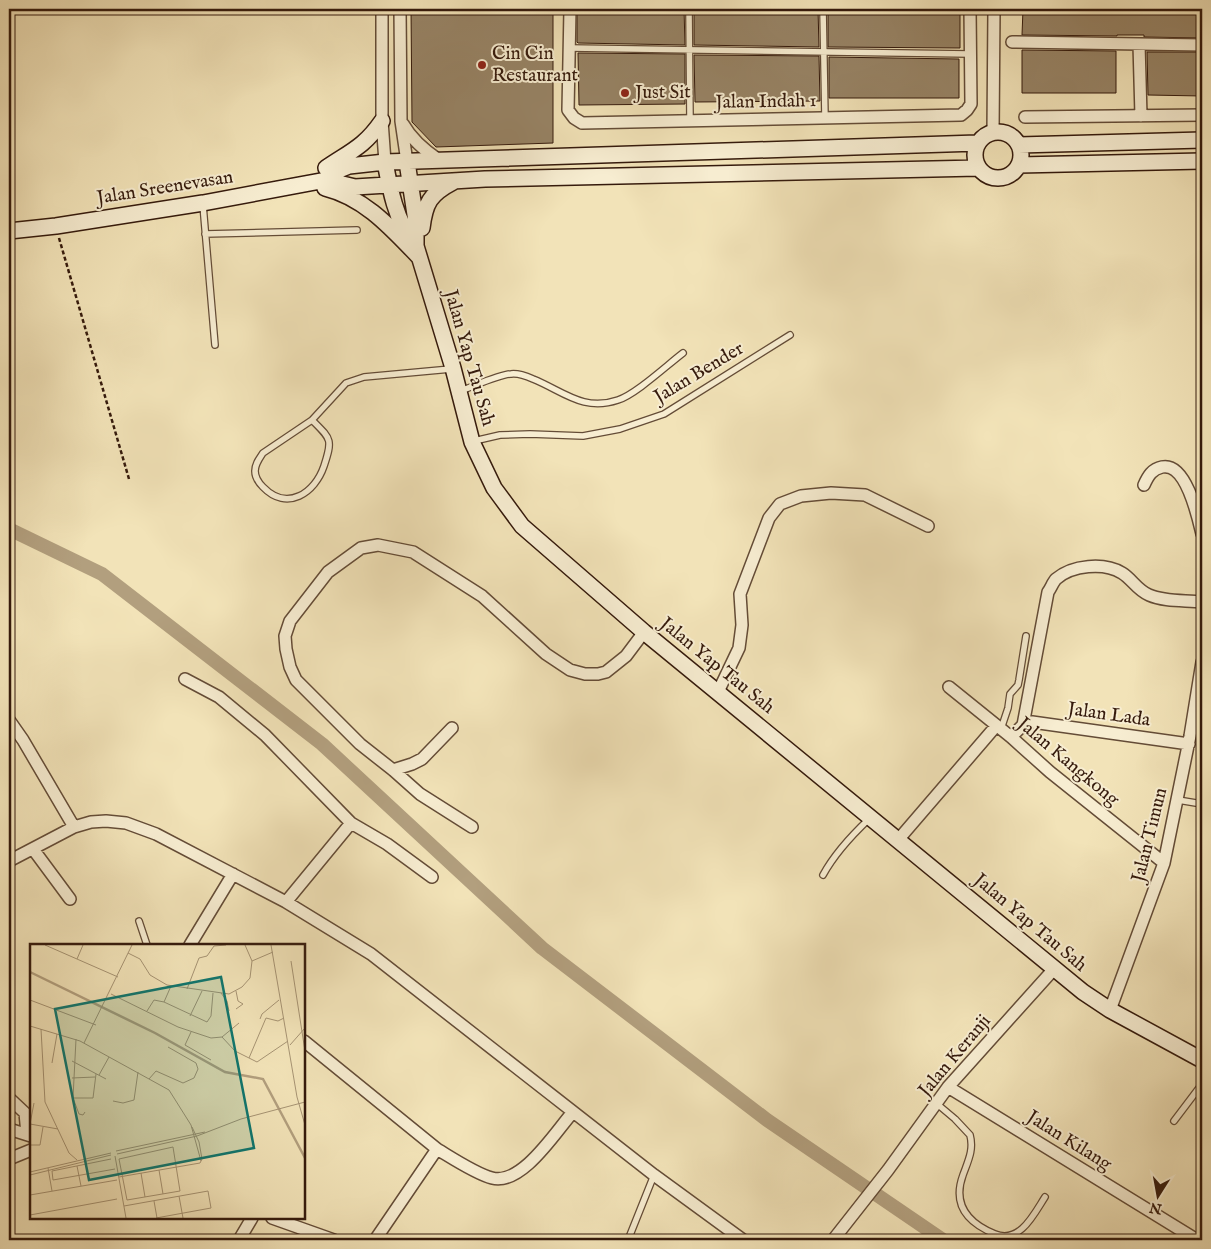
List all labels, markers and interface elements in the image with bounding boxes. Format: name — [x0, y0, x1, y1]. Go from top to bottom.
place label: Cin Cin Restaurant — [492, 42, 579, 88]
marker: Cin Cin Restaurant — [476, 59, 488, 71]
place label: Just Sit — [633, 81, 691, 105]
marker: Just Sit — [619, 87, 631, 99]
street label: Jalan Indah 1 — [713, 89, 817, 115]
street label: Jalan Sreenevasan — [93, 165, 235, 211]
street label: Jalan Yap Tau Sah — [437, 285, 500, 429]
street label: Jalan Bender — [648, 337, 748, 410]
street label: Jalan Yap Tau Sah — [653, 611, 779, 720]
street label: Jalan Lada — [1064, 697, 1153, 733]
street label: Jalan Kangkong — [1010, 711, 1125, 812]
street label: Jalan Timun — [1126, 785, 1173, 887]
street label: Jalan Yap Tau Sah — [967, 867, 1092, 977]
inset map — [30, 944, 305, 1219]
street label: Jalan Keranji — [912, 1010, 996, 1104]
street label: Jalan Kilang — [1020, 1104, 1117, 1177]
north arrow — [1134, 1172, 1184, 1222]
text: N — [1148, 1198, 1164, 1218]

